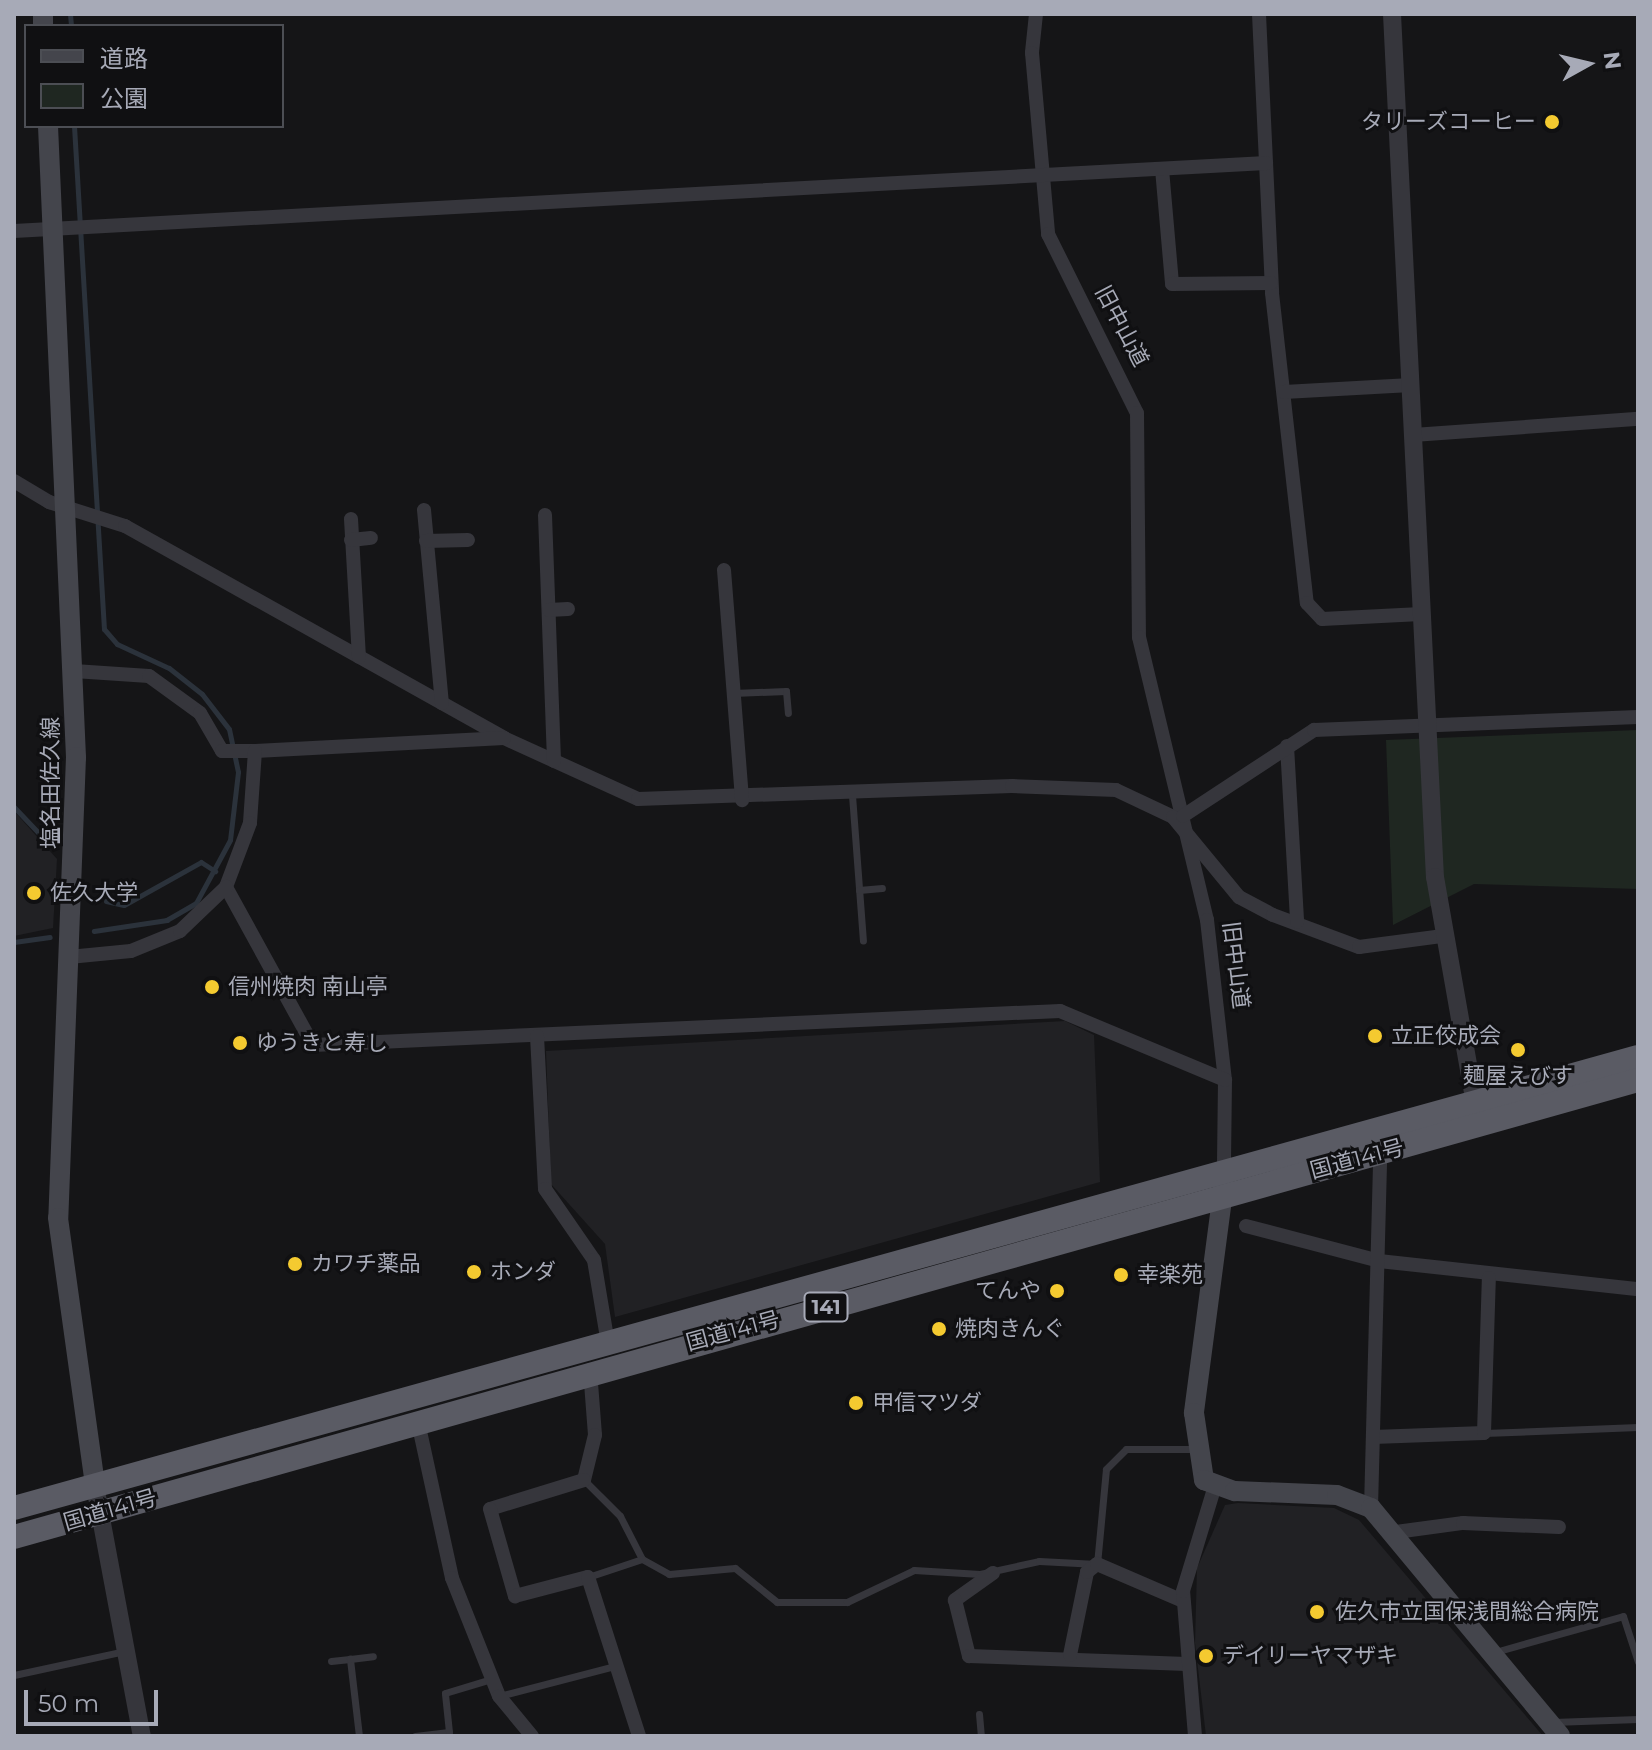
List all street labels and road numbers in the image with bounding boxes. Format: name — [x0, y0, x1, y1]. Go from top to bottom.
street label: 旧中山道 — [1090, 281, 1154, 371]
street label: 塩名田佐久線 — [38, 717, 64, 849]
street label: 旧中山道 — [1218, 920, 1254, 1010]
street label: 国道141号 — [1307, 1134, 1407, 1184]
road number: 141 — [802, 1291, 850, 1323]
street label: 国道141号 — [683, 1306, 783, 1356]
street label: 国道141号 — [60, 1484, 160, 1536]

